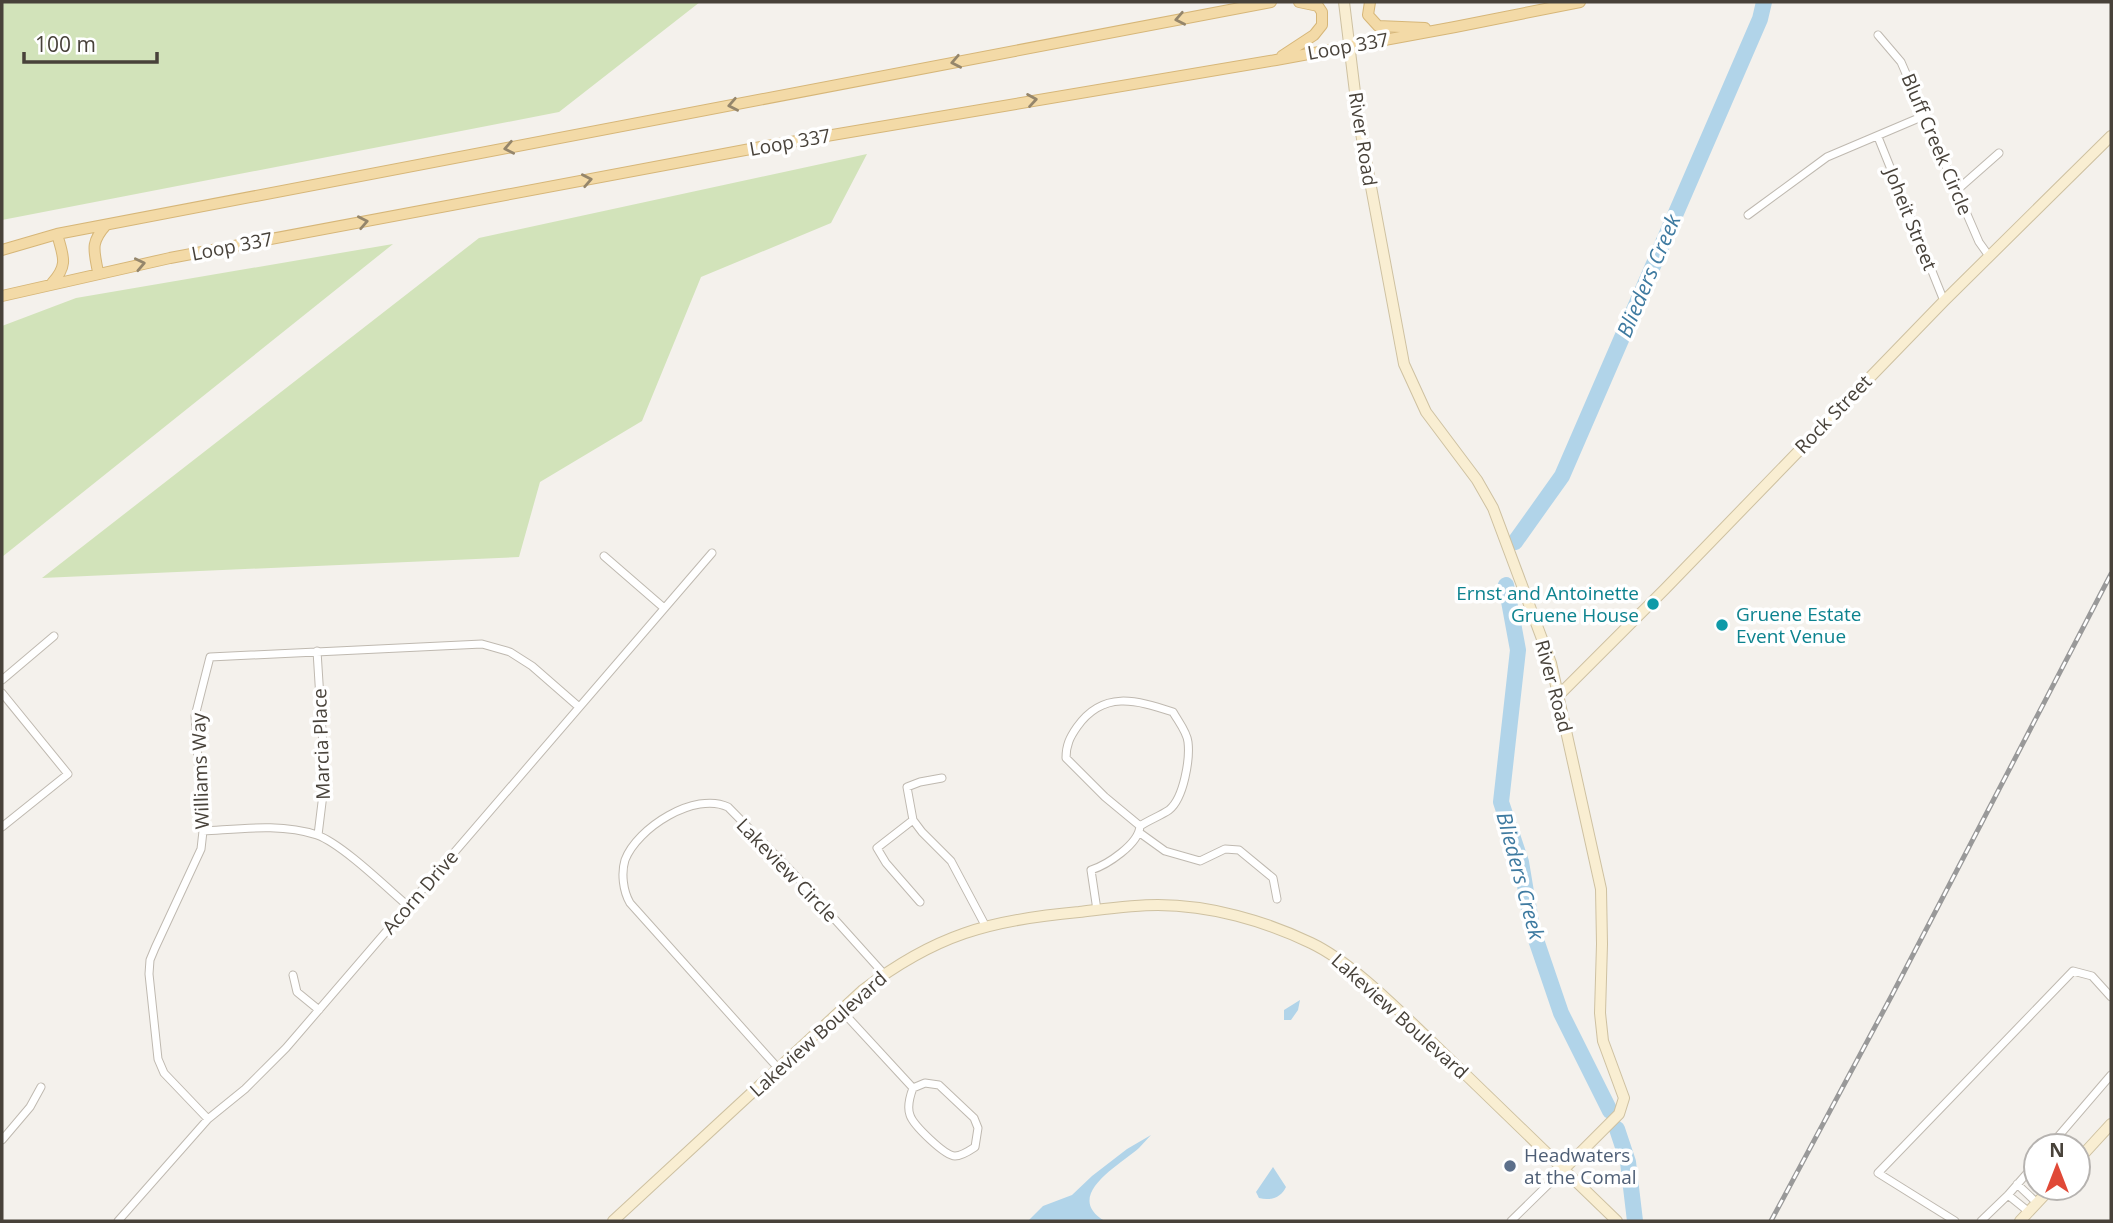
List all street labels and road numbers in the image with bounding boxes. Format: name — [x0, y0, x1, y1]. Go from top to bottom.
street label: Loop 337 — [1305, 26, 1391, 66]
street label: Bluff Creek Circle — [1895, 69, 1979, 219]
street label: River Road — [1343, 90, 1383, 188]
street label: Loop 337 — [747, 122, 833, 162]
street label: Joheit Street — [1878, 162, 1943, 274]
street label: Loop 337 — [189, 225, 275, 267]
street label: Rock Street — [1789, 369, 1877, 459]
street label: River Road — [1529, 637, 1579, 735]
street label: Marcia Place — [306, 688, 336, 800]
street label: Williams Way — [185, 712, 215, 830]
street label: Lakeview Circle — [731, 812, 843, 928]
street label: Acorn Drive — [376, 844, 464, 940]
street label: Lakeview Boulevard — [1326, 947, 1474, 1085]
street label: Lakeview Boulevard — [744, 965, 892, 1103]

